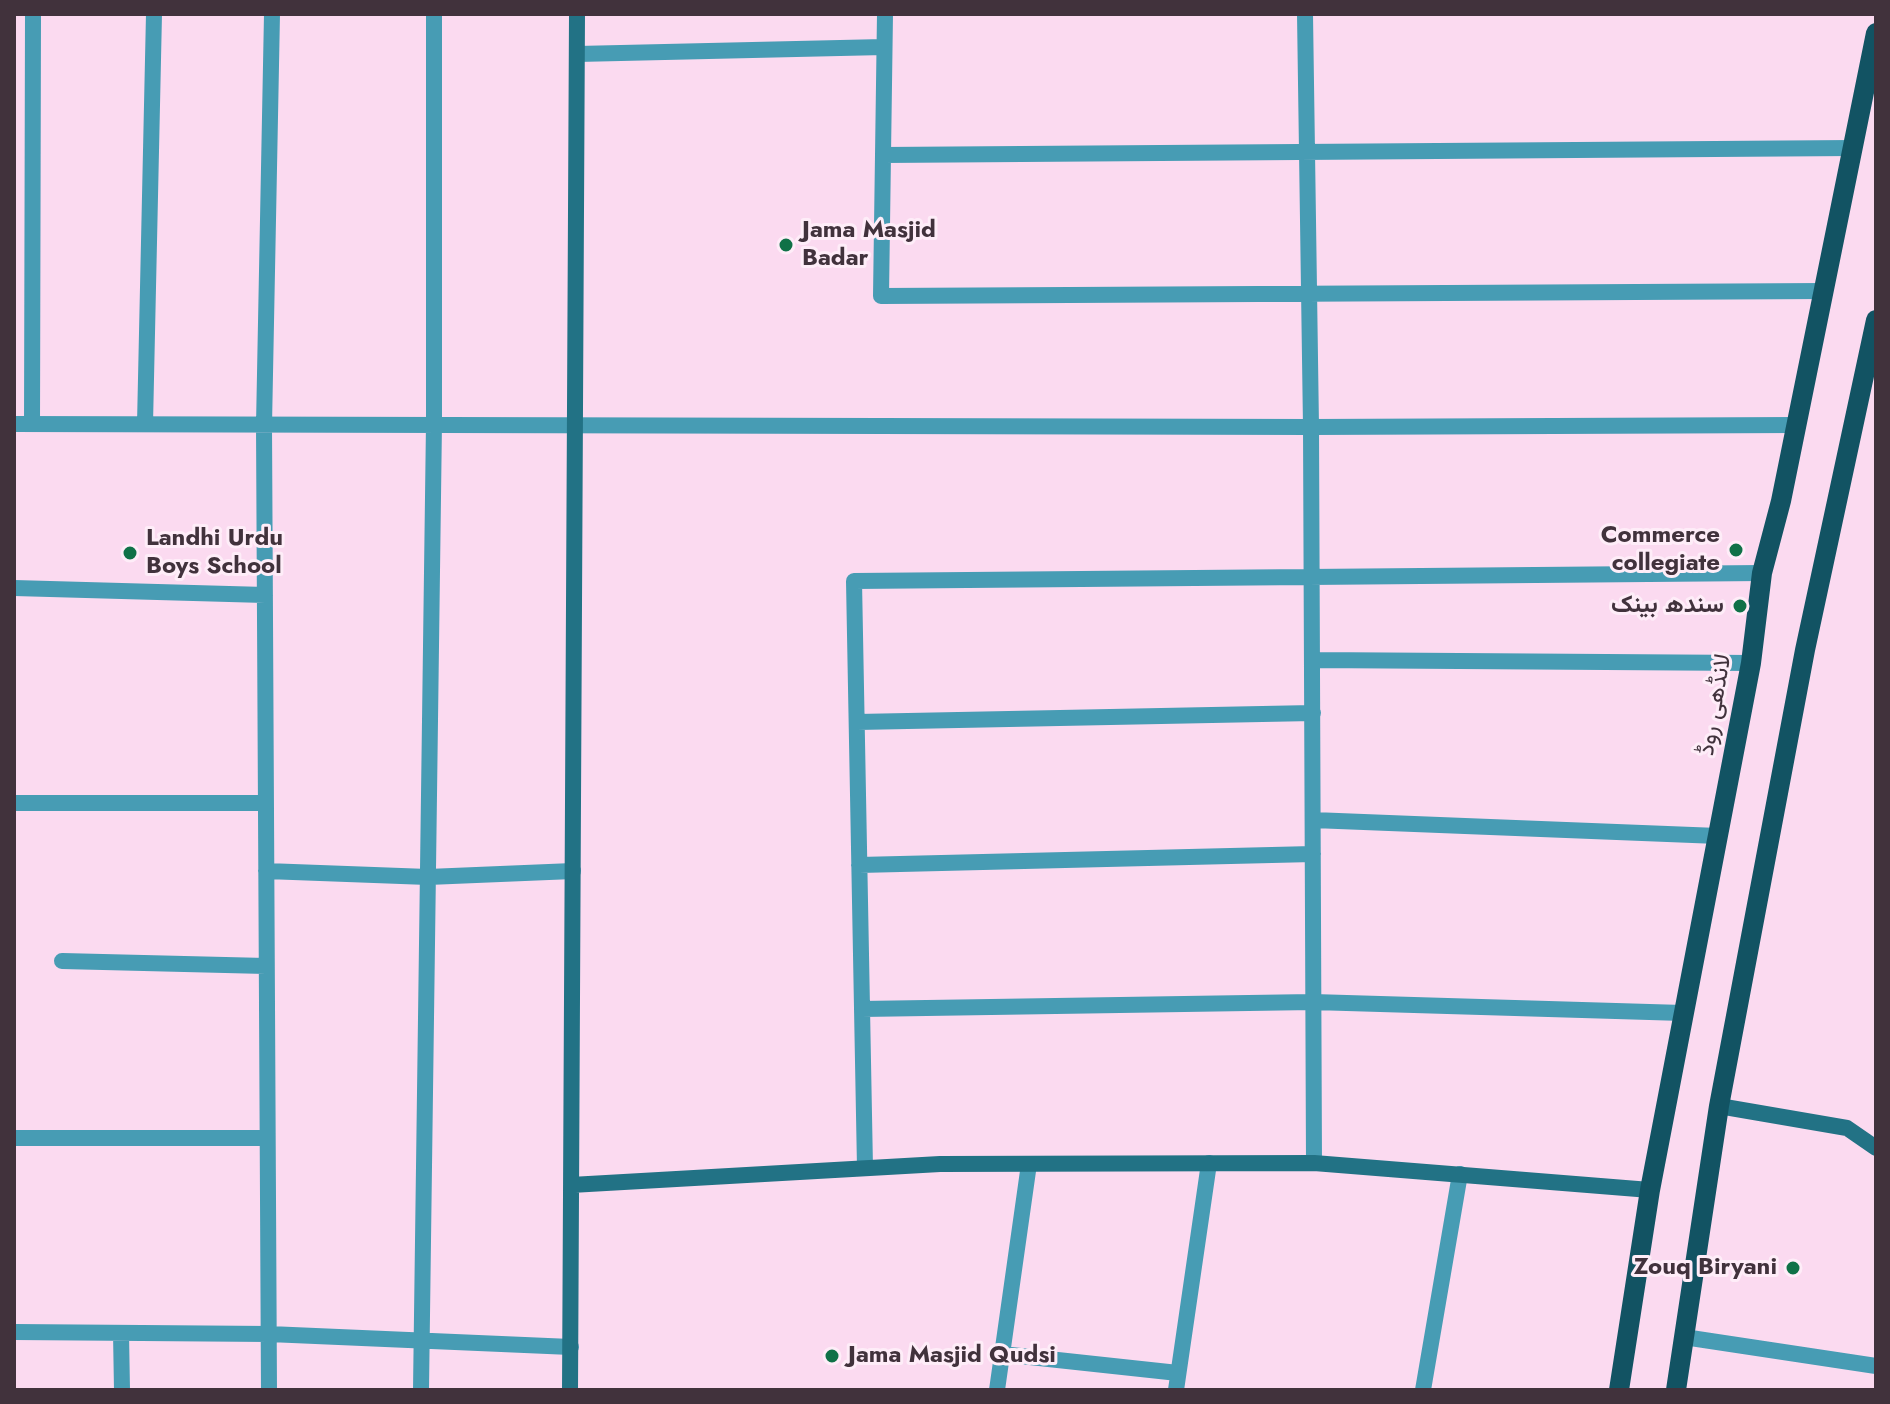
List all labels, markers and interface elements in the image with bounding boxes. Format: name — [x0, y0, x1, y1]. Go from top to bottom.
place label: Jama Masjid Badar — [802, 217, 936, 273]
marker: Jama Masjid Badar — [777, 236, 795, 254]
place label: Commerce collegiate — [1601, 522, 1720, 578]
place label: Landhi Urdu Boys School — [146, 525, 283, 581]
marker: Commerce collegiate — [1727, 541, 1745, 559]
marker: Landhi Urdu Boys School — [121, 544, 139, 562]
place label: سندھ بینک — [1611, 592, 1724, 620]
marker: سندھ بینک — [1731, 597, 1749, 615]
street label: لانڈھی روڈ — [1693, 652, 1739, 758]
place label: Zouq Biryani — [1634, 1254, 1777, 1282]
marker: Zouq Biryani — [1784, 1259, 1802, 1277]
place label: Jama Masjid Qudsi — [848, 1342, 1056, 1370]
marker: Jama Masjid Qudsi — [823, 1347, 841, 1365]

